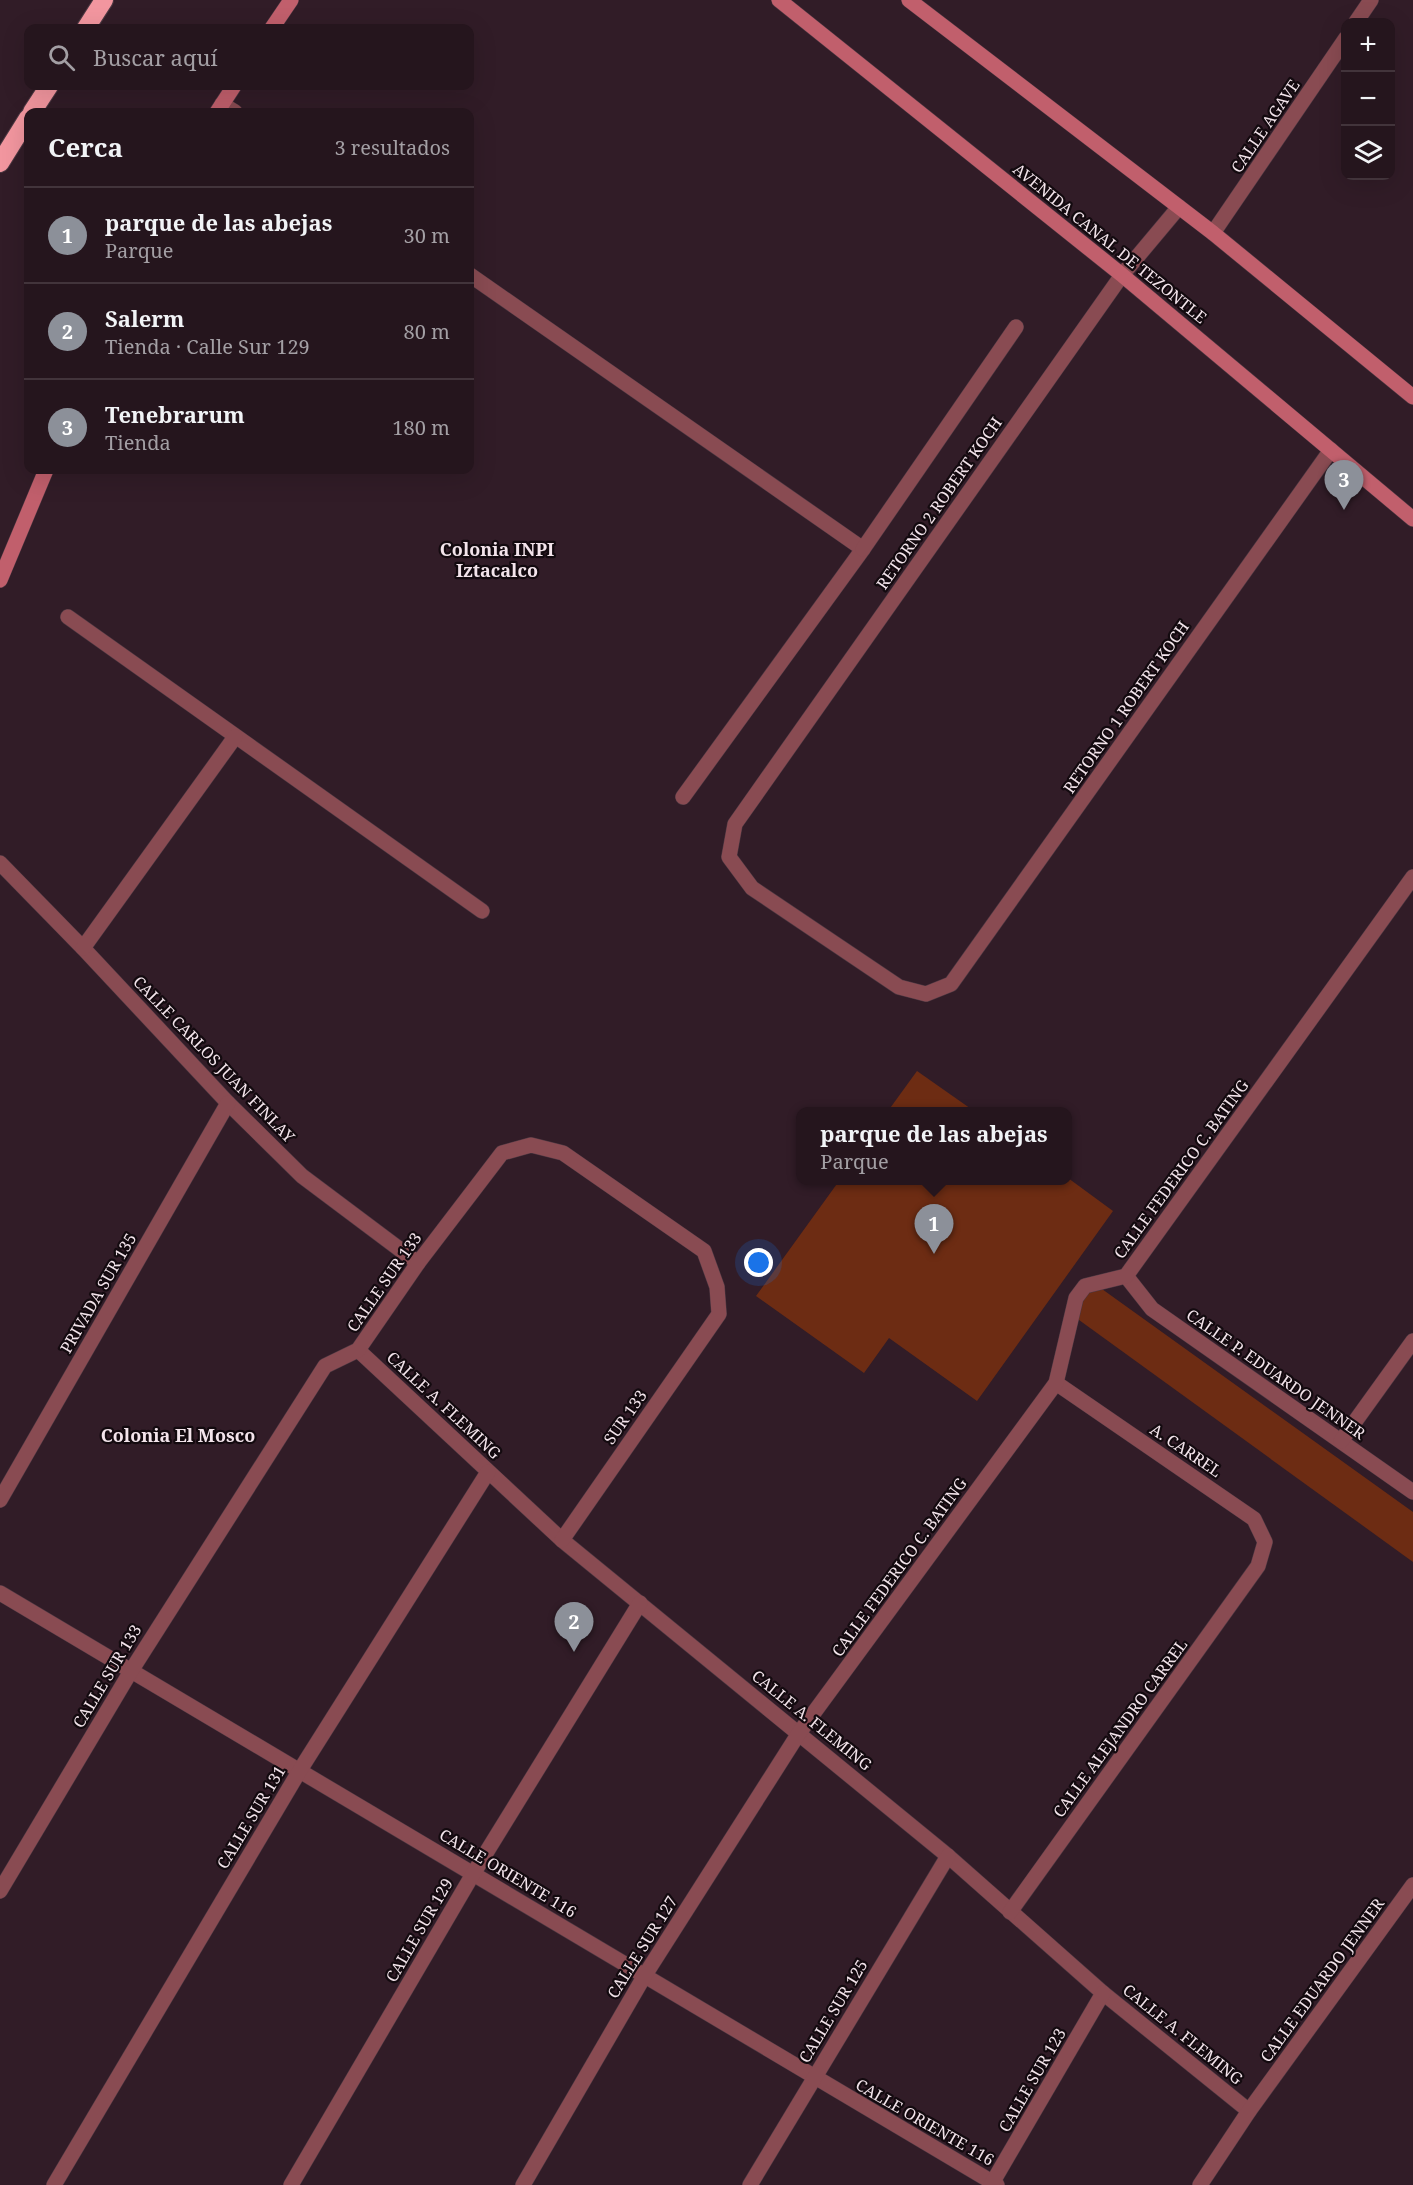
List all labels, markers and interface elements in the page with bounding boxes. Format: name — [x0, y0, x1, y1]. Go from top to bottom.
map controls — [1341, 18, 1395, 180]
button: + — [1341, 18, 1395, 72]
search box — [24, 24, 474, 90]
icon: search — [45, 41, 78, 74]
text: Buscar aquí — [93, 42, 217, 72]
button: − — [1341, 72, 1395, 126]
street label: CALLE AGAVE — [1226, 75, 1304, 177]
button: layers — [1341, 126, 1395, 180]
text: Cerca — [48, 129, 123, 165]
text: 3 resultados — [334, 134, 450, 161]
street label: AVENIDA CANAL DE TEZONTLE — [1009, 158, 1211, 328]
text: parque de las abejas — [105, 207, 332, 237]
text: 1 — [62, 222, 73, 249]
text: 30 m — [404, 222, 450, 249]
text: Parque — [105, 237, 173, 264]
text: Salerm — [105, 303, 184, 333]
text: 2 — [62, 318, 73, 345]
text: 80 m — [404, 318, 450, 345]
text: Tienda · Calle Sur 129 — [105, 333, 310, 360]
text: Tenebrarum — [105, 399, 245, 429]
street label: RETORNO 2 ROBERT KOCH — [871, 412, 1007, 594]
text: 3 — [62, 414, 73, 441]
text: 180 m — [392, 414, 450, 441]
text: Tienda — [105, 429, 171, 456]
pin: 3 — [1324, 460, 1364, 510]
district label: Colonia INPI Iztacalco — [440, 537, 554, 582]
street label: RETORNO 1 ROBERT KOCH — [1058, 616, 1194, 798]
street label: CALLE CARLOS JUAN FINLAY — [128, 971, 300, 1148]
street label: CALLE FEDERICO C. BATING — [1109, 1075, 1254, 1263]
popup — [796, 1107, 1072, 1185]
text: parque de las abejas — [820, 1118, 1048, 1148]
text: Parque — [820, 1148, 889, 1175]
pin: 1 — [914, 1204, 954, 1254]
street label: CALLE SUR 133 — [341, 1228, 427, 1336]
street label: PRIVADA SUR 135 — [55, 1229, 141, 1357]
your location — [744, 1248, 773, 1277]
street label: CALLE P. EDUARDO JENNER — [1182, 1304, 1370, 1445]
street label: CALLE A. FLEMING — [382, 1346, 506, 1464]
street label: SUR 133 — [598, 1385, 652, 1449]
street label: A. CARREL — [1146, 1418, 1226, 1482]
district label: Colonia El Mosco — [101, 1423, 255, 1447]
street label: CALLE FEDERICO C. BATING — [827, 1473, 972, 1661]
pin: 2 — [554, 1602, 594, 1652]
street label: CALLE SUR 133 — [67, 1620, 147, 1732]
street label: CALLE ALEJANDRO CARREL — [1048, 1634, 1192, 1822]
street label: CALLE A. FLEMING — [747, 1665, 877, 1776]
street label: CALLE SUR 131 — [211, 1761, 291, 1873]
street label: CALLE ORIENTE 116 — [435, 1823, 581, 1923]
street label: CALLE SUR 129 — [380, 1874, 458, 1986]
street label: CALLE SUR 127 — [602, 1892, 682, 2002]
street label: CALLE EDUARDO JENNER — [1255, 1893, 1389, 2067]
street label: CALLE SUR 125 — [793, 1955, 873, 2067]
street label: CALLE A. FLEMING — [1118, 1979, 1248, 2090]
street label: CALLE SUR 123 — [993, 2024, 1071, 2136]
street label: CALLE ORIENTE 116 — [852, 2073, 998, 2171]

